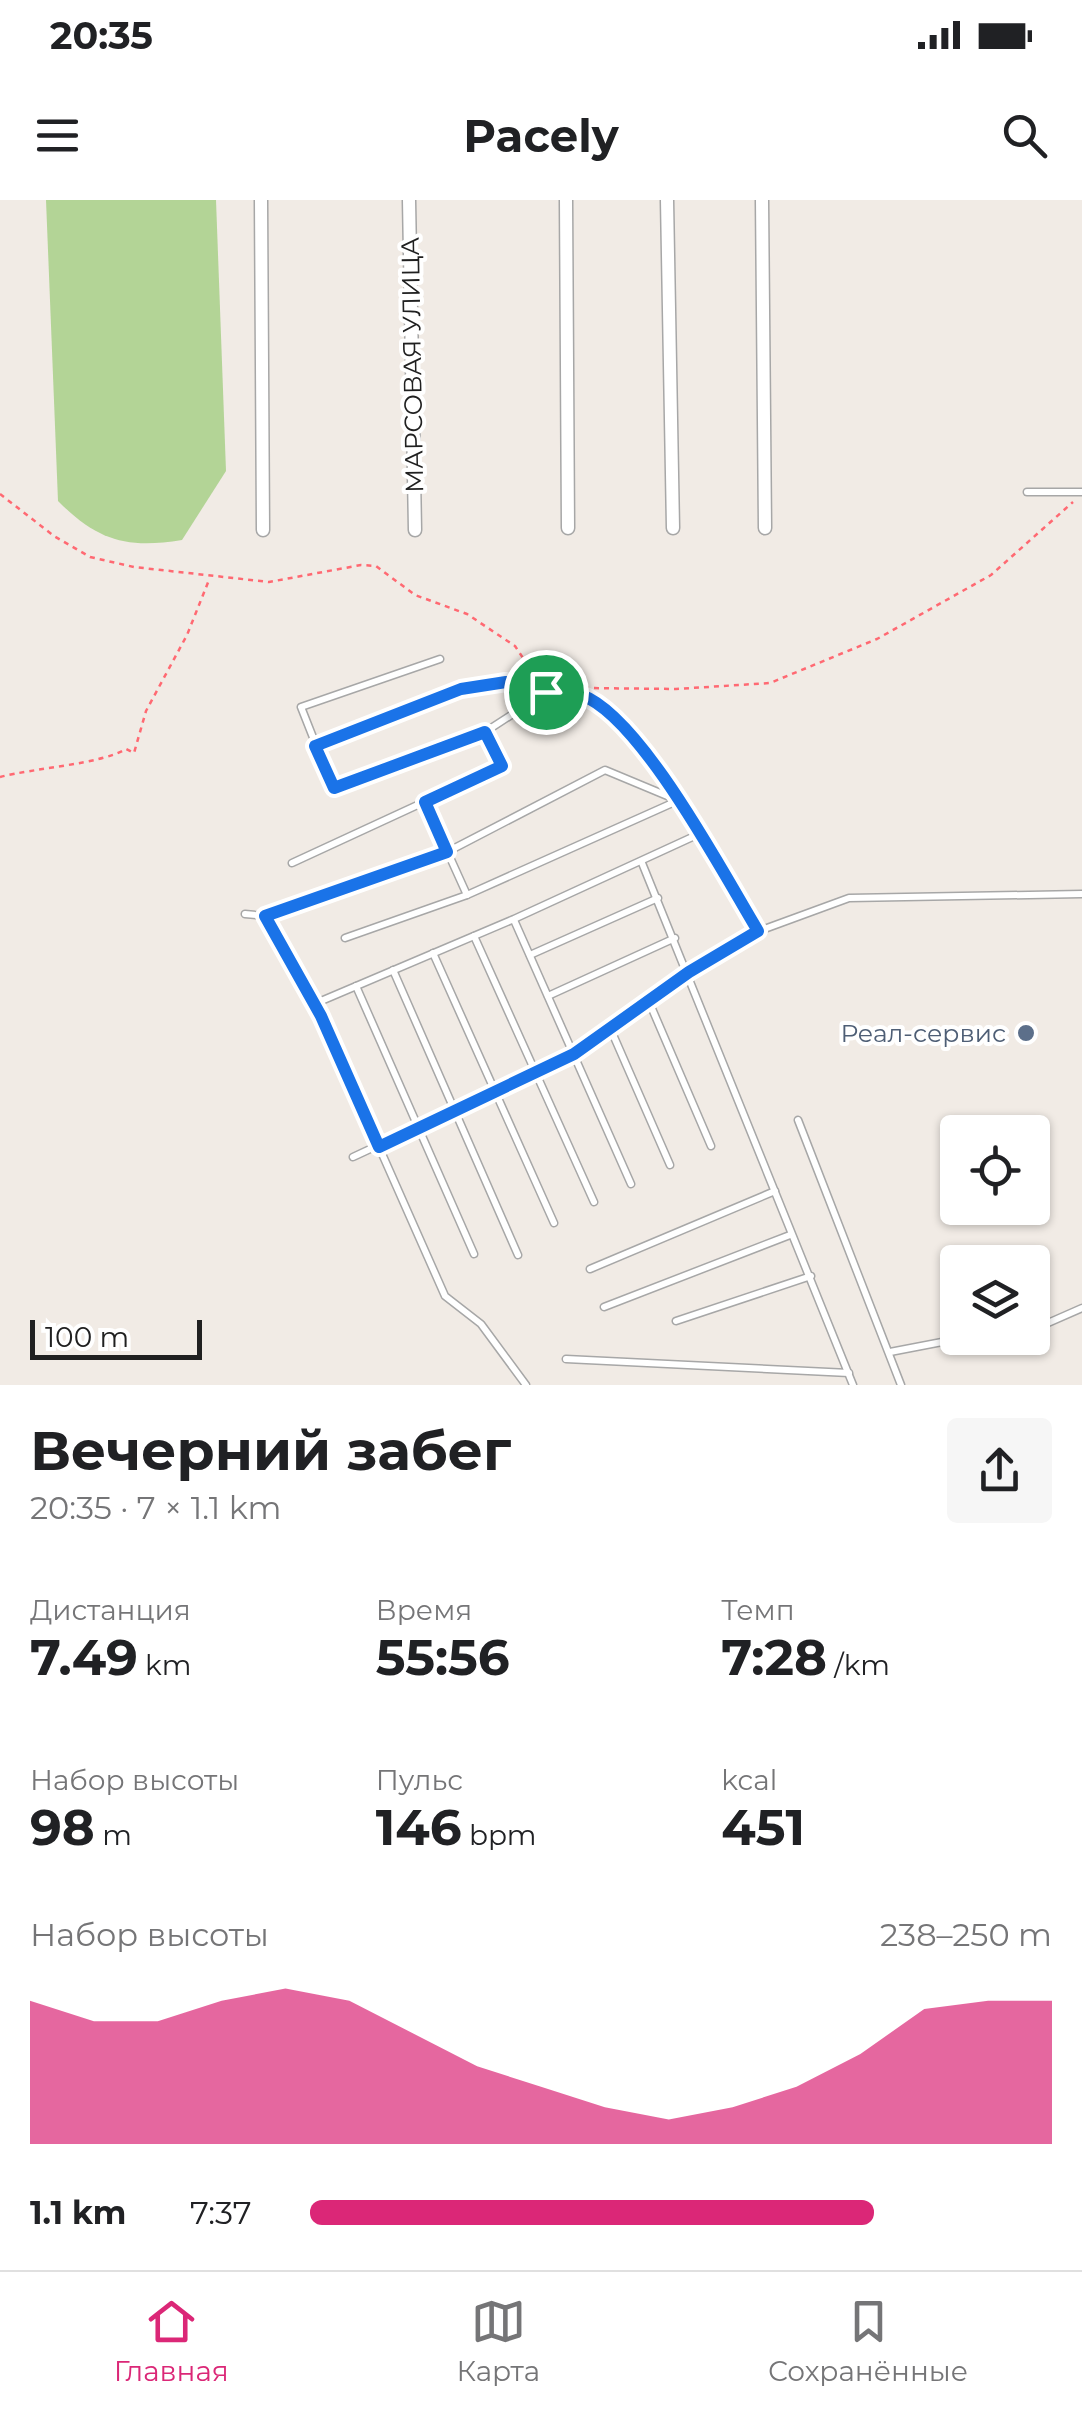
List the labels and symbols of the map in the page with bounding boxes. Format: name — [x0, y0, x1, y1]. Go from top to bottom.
street label: МАРСОВАЯ УЛИЦА — [395, 236, 429, 493]
pin — [504, 650, 589, 735]
place label: Реал-сервис — [840, 1018, 1006, 1048]
marker: Реал-сервис — [1015, 1022, 1037, 1044]
scale bar — [30, 1315, 202, 1360]

